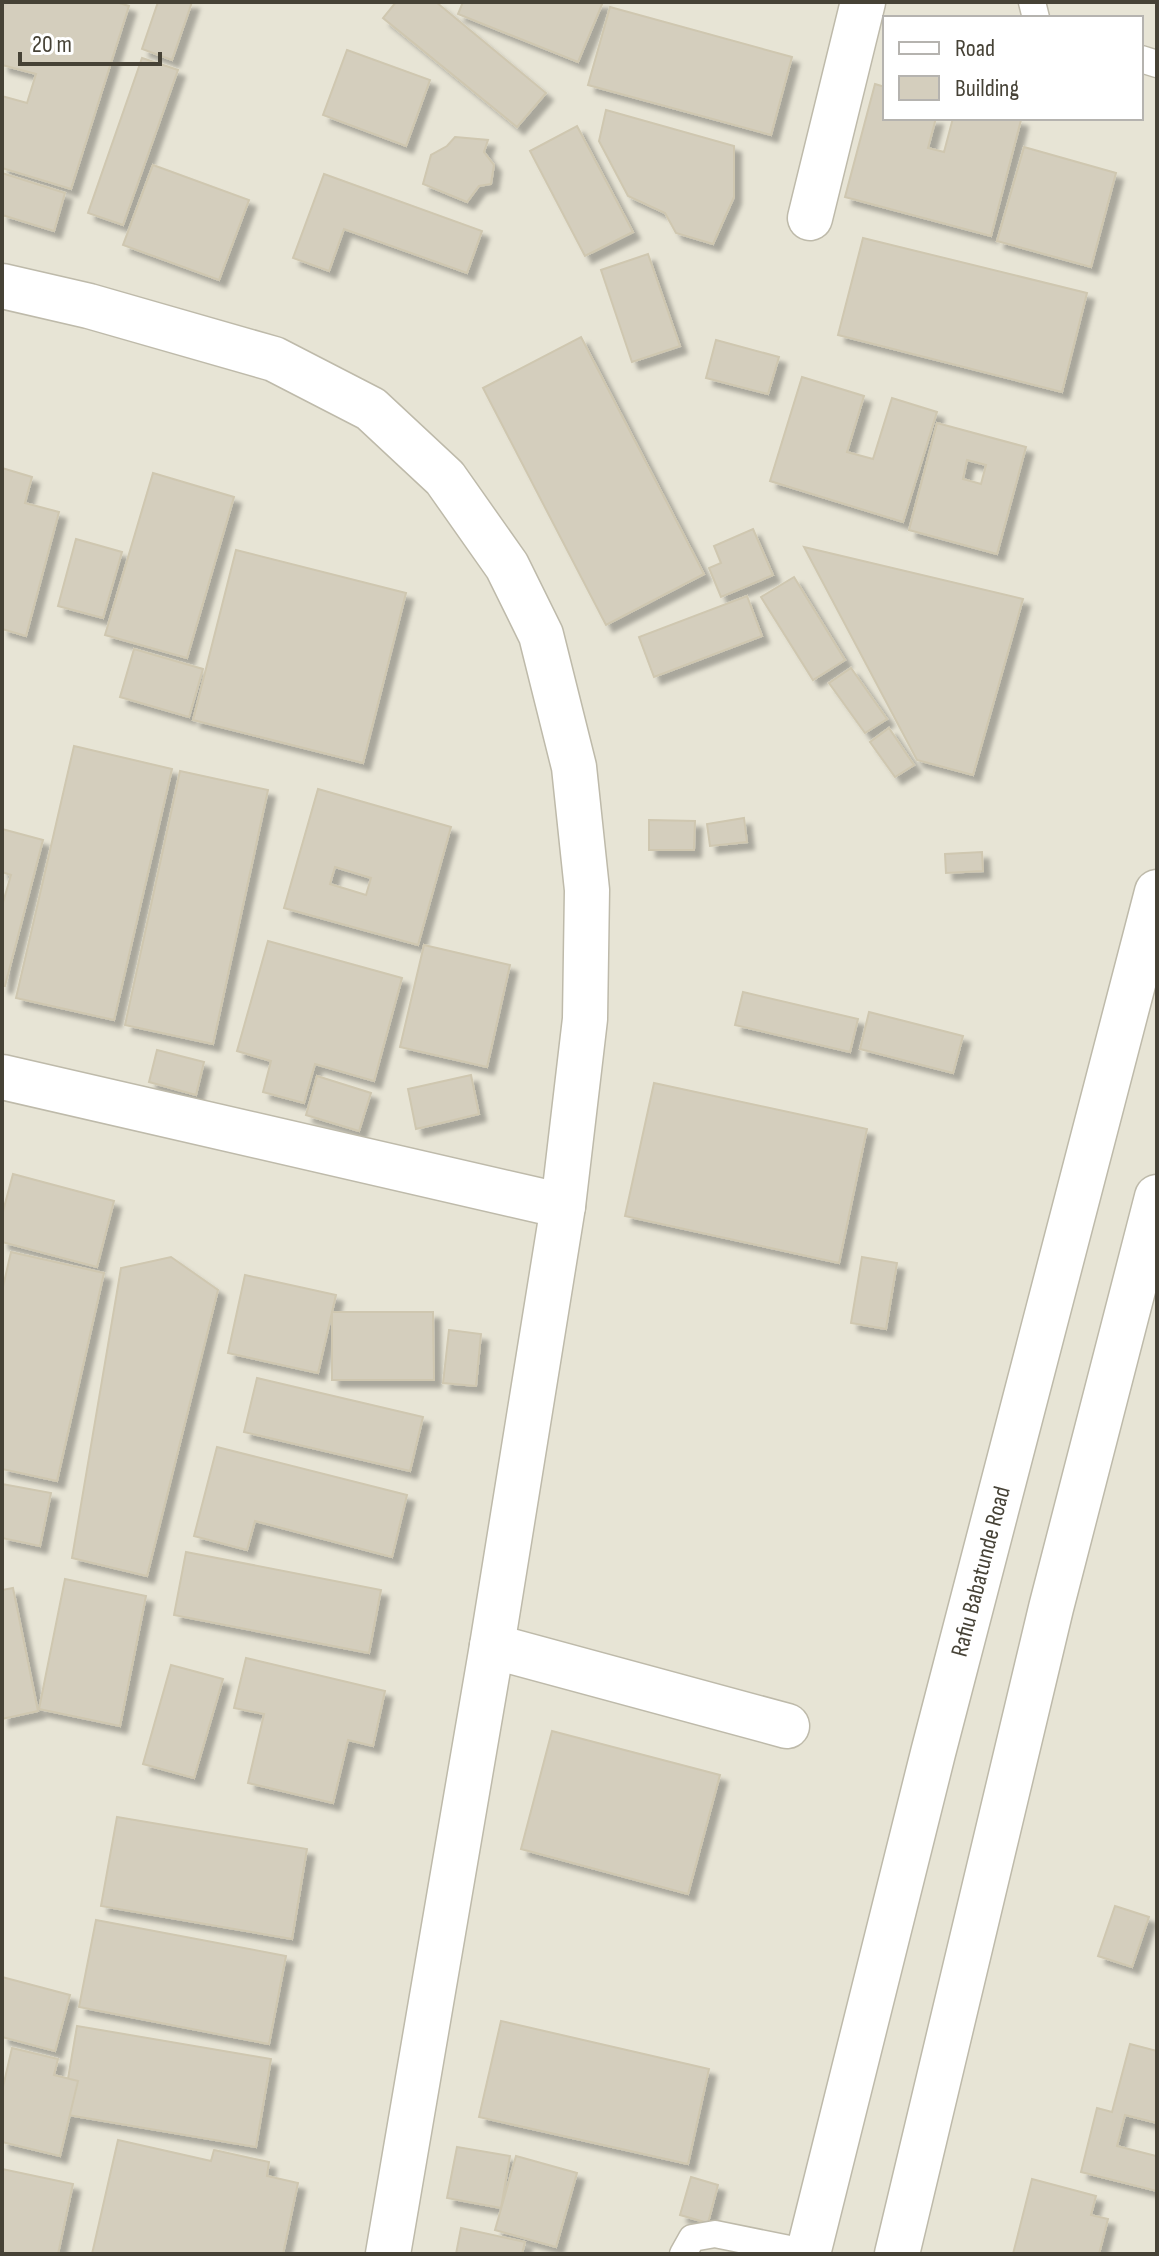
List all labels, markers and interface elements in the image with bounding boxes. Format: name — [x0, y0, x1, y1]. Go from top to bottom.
scale bar — [20, 16, 160, 66]
legend — [883, 16, 1143, 120]
text: 20 m — [32, 30, 72, 59]
text: Road — [955, 34, 995, 63]
text: Building — [955, 74, 1019, 103]
street label: Rafiu Babatunde Road — [945, 1483, 1017, 1660]

